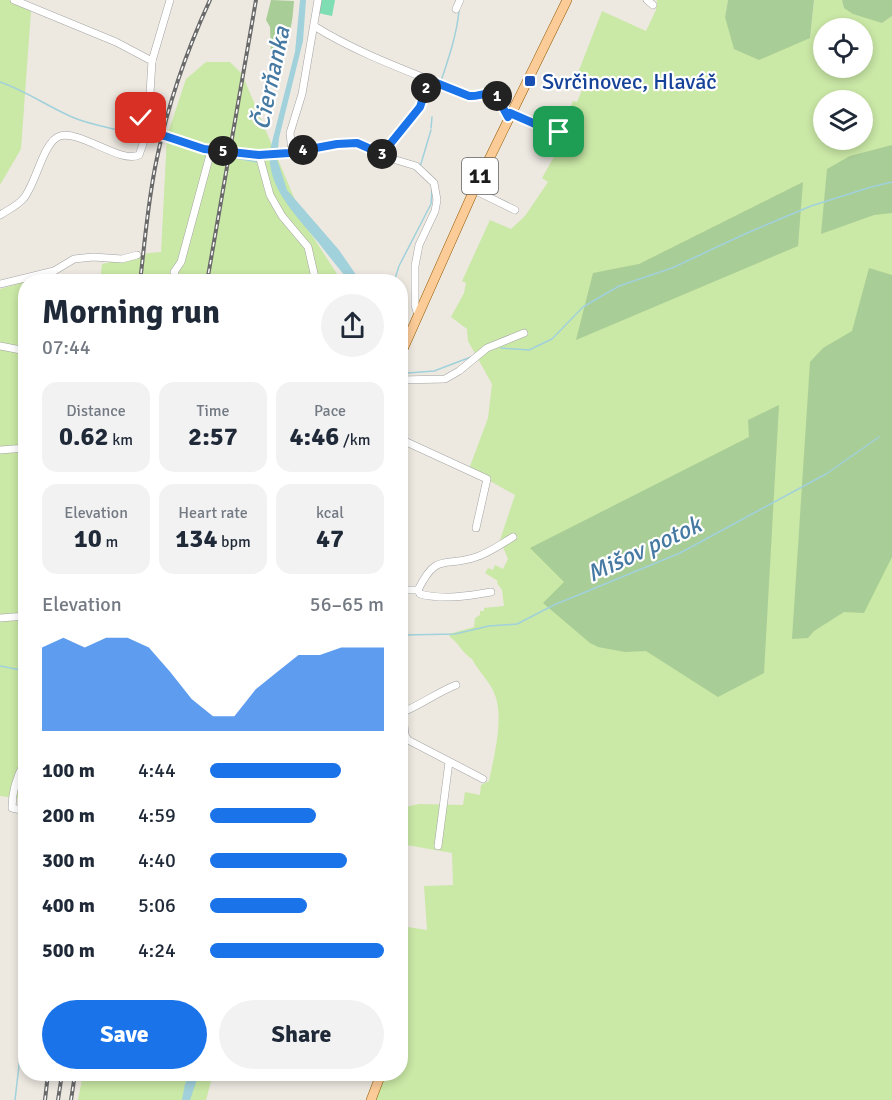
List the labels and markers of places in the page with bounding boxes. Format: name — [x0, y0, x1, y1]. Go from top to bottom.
place label: Svrčinovec, Hlaváč — [542, 68, 717, 95]
pin: 2 — [411, 73, 441, 103]
marker: Svrčinovec, Hlaváč — [523, 74, 537, 88]
pin: 1 — [482, 81, 512, 111]
pin — [115, 92, 166, 143]
pin — [533, 106, 584, 157]
pin: 4 — [288, 135, 318, 165]
pin: 5 — [208, 136, 238, 166]
pin: 3 — [367, 139, 397, 169]

